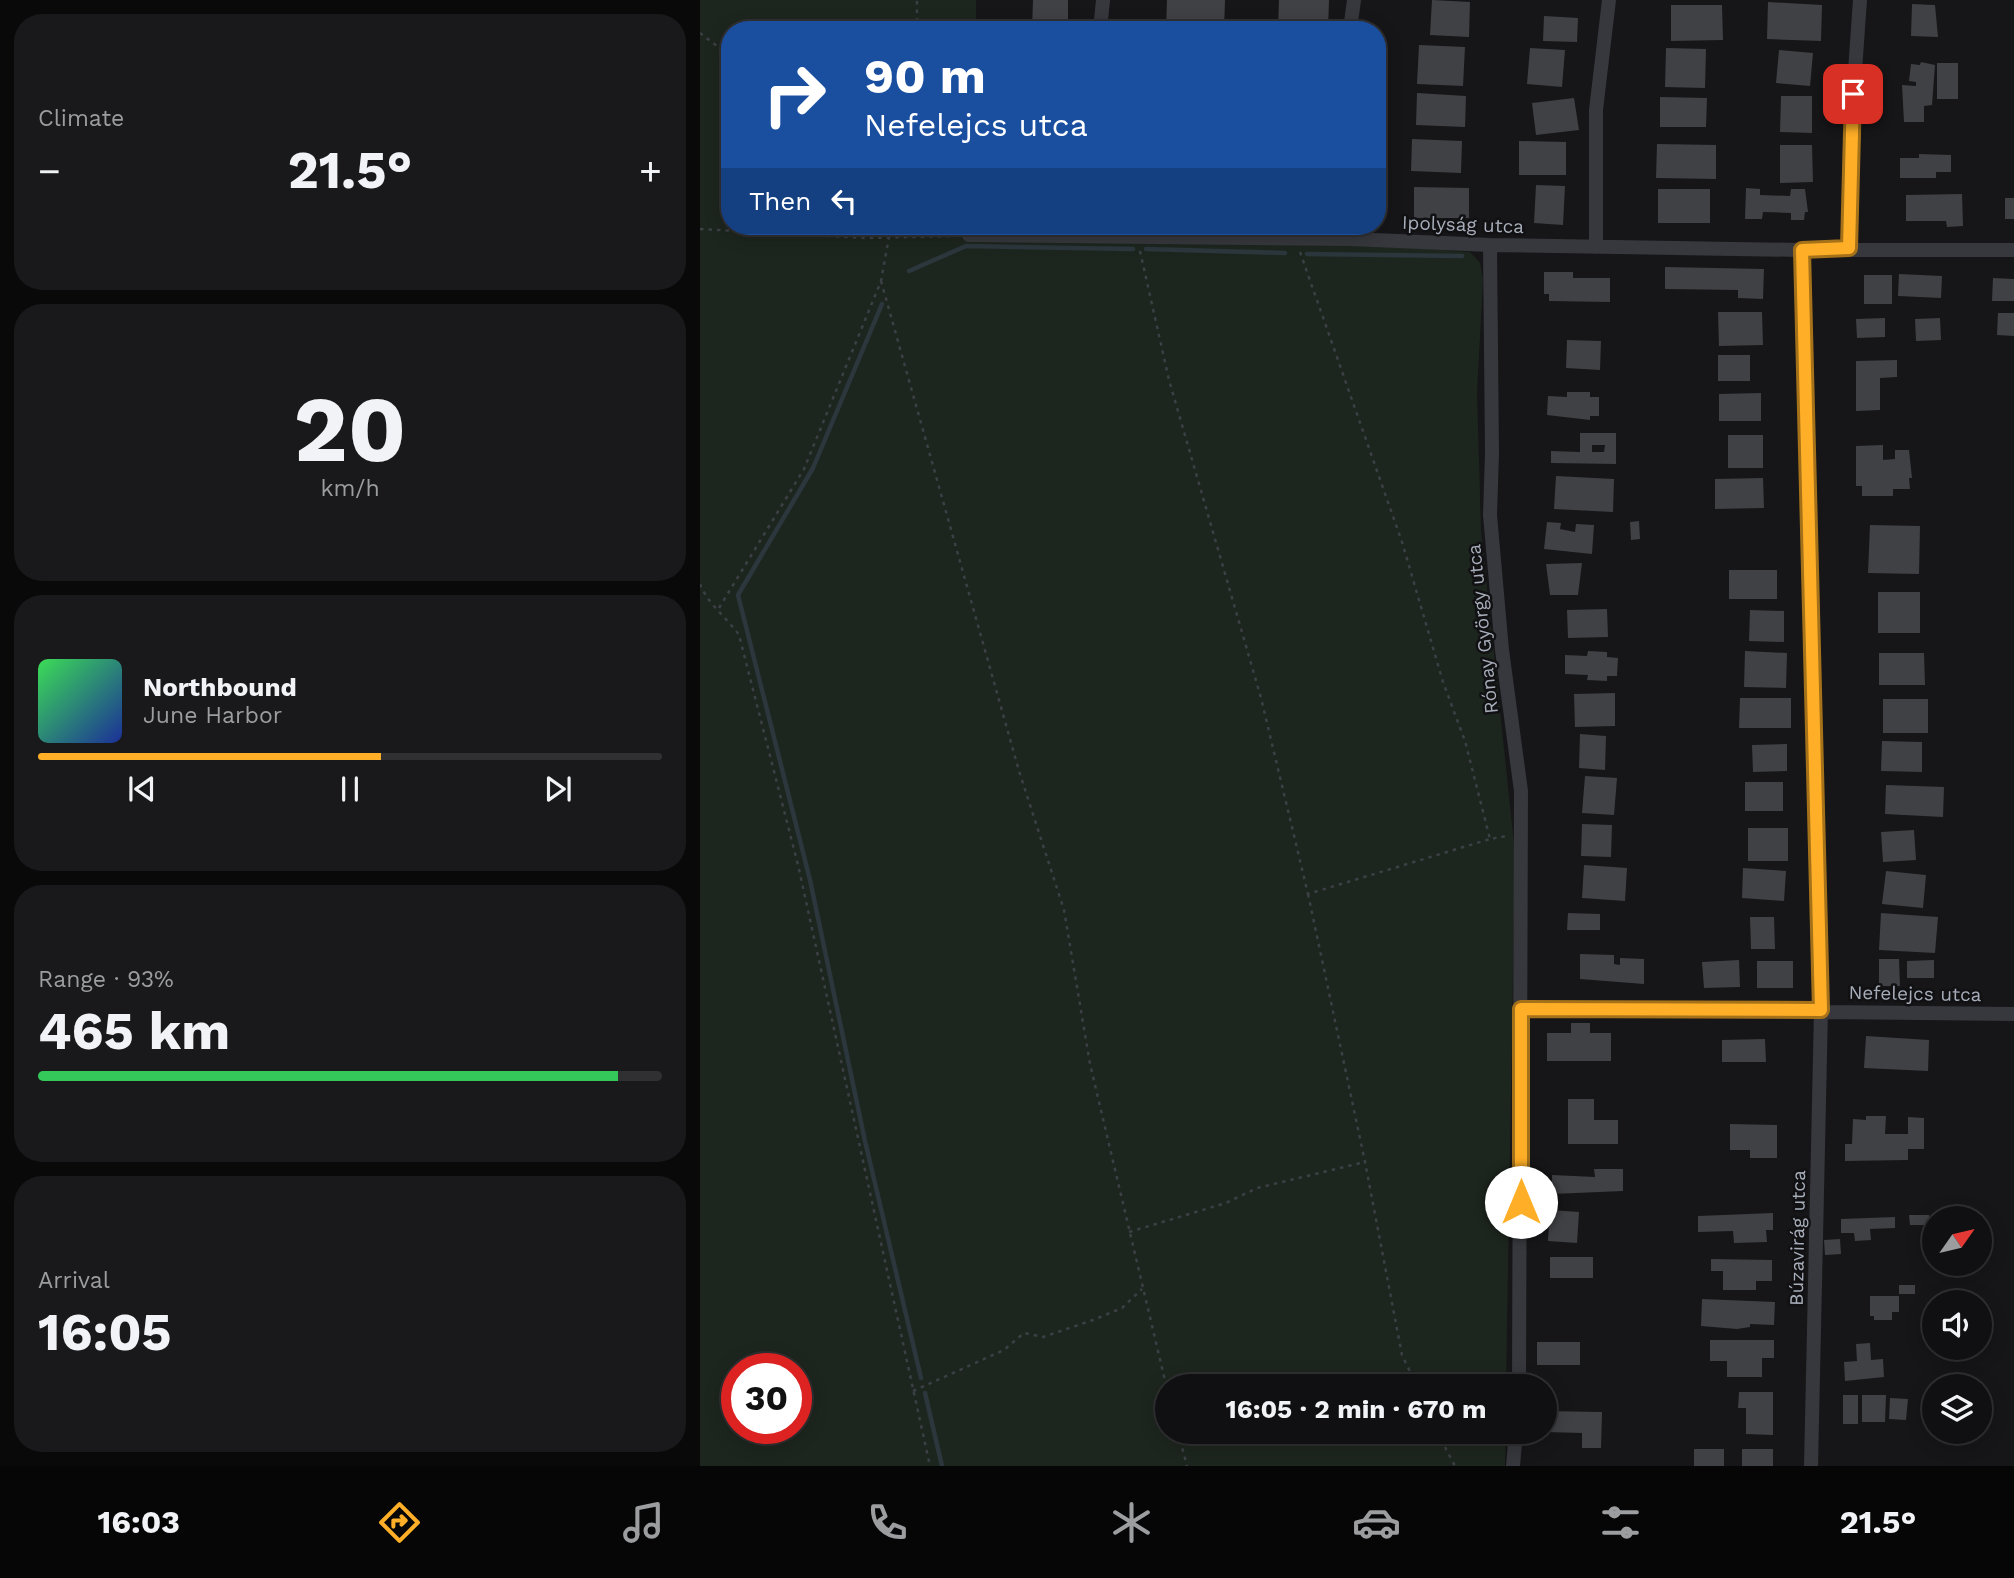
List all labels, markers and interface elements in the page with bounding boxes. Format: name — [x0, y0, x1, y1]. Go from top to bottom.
text: 90 m — [864, 47, 986, 105]
icon: right — [749, 49, 840, 140]
pin — [1823, 64, 1883, 124]
icon: arrive — [1834, 75, 1872, 113]
text: Climate — [38, 105, 124, 132]
text: Nefelejcs utca — [864, 106, 1088, 144]
text: 21.5° — [288, 140, 412, 201]
text: − — [38, 149, 61, 193]
text: + — [639, 149, 662, 193]
icon: left — [825, 182, 863, 220]
text: Then — [749, 186, 811, 216]
street label: Ipolyság utca — [1402, 211, 1525, 238]
text: 20 — [294, 376, 406, 483]
text: km/h — [320, 475, 380, 502]
street label: Rónay György utca — [1462, 543, 1503, 715]
text: Northbound — [143, 672, 297, 702]
text: June Harbor — [143, 702, 282, 729]
icon: previous — [123, 770, 161, 808]
icon: pause — [331, 770, 369, 808]
icon: next — [539, 770, 577, 808]
text: Range · 93% — [38, 966, 174, 993]
street label: Nefelejcs utca — [1848, 981, 1982, 1006]
text: 465 km — [38, 1001, 230, 1062]
position arrow — [1484, 1165, 1558, 1239]
street label: Búzavirág utca — [1785, 1170, 1810, 1306]
north arrow — [1922, 1206, 1992, 1276]
map controls — [1922, 1206, 1992, 1444]
text: Arrival — [38, 1267, 110, 1294]
button: sound — [1922, 1290, 1992, 1360]
text: 16:05 — [38, 1302, 172, 1363]
speed limit sign: 30 — [721, 1353, 812, 1444]
button: layers — [1922, 1374, 1992, 1444]
text: 16:05 · 2 min · 670 m — [1225, 1394, 1487, 1424]
icon: directions — [375, 1498, 424, 1547]
icon: music — [619, 1498, 668, 1547]
icon: phone — [863, 1498, 912, 1547]
icon: climate — [1107, 1498, 1156, 1547]
icon: car — [1352, 1498, 1401, 1547]
icon: filters — [1596, 1498, 1645, 1547]
text: 16:03 — [98, 1503, 180, 1541]
text: 21.5° — [1840, 1503, 1916, 1541]

